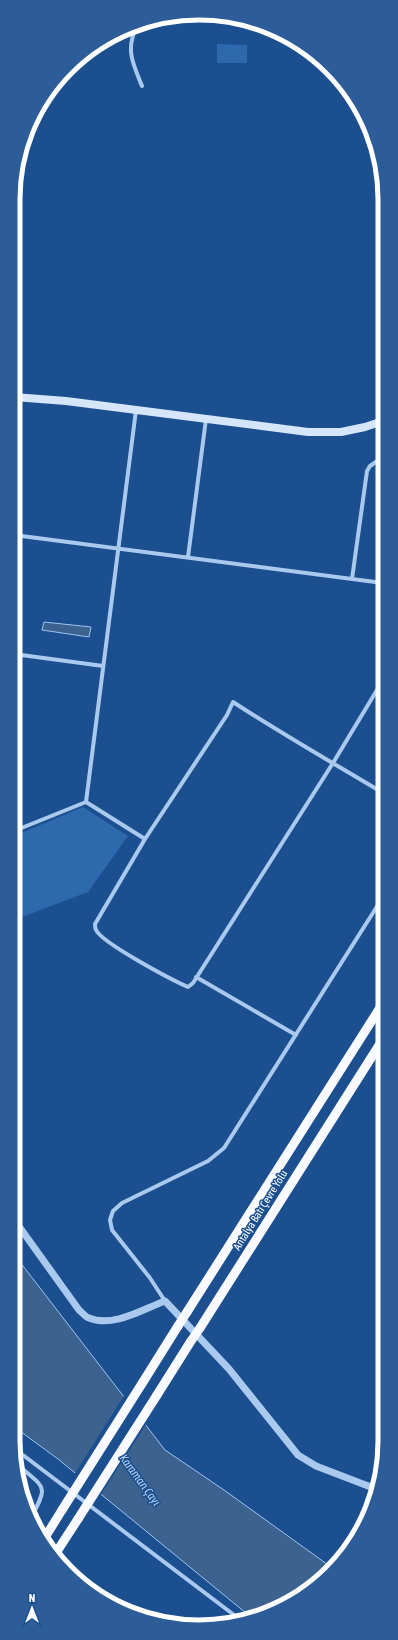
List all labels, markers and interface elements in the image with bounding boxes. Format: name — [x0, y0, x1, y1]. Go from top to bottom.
street label: Antalya Batı Çevre Yolu — [230, 1168, 290, 1252]
water label: Karaman Çayı — [117, 1451, 164, 1509]
north arrow — [12, 1588, 52, 1628]
text: N — [29, 1592, 35, 1604]

